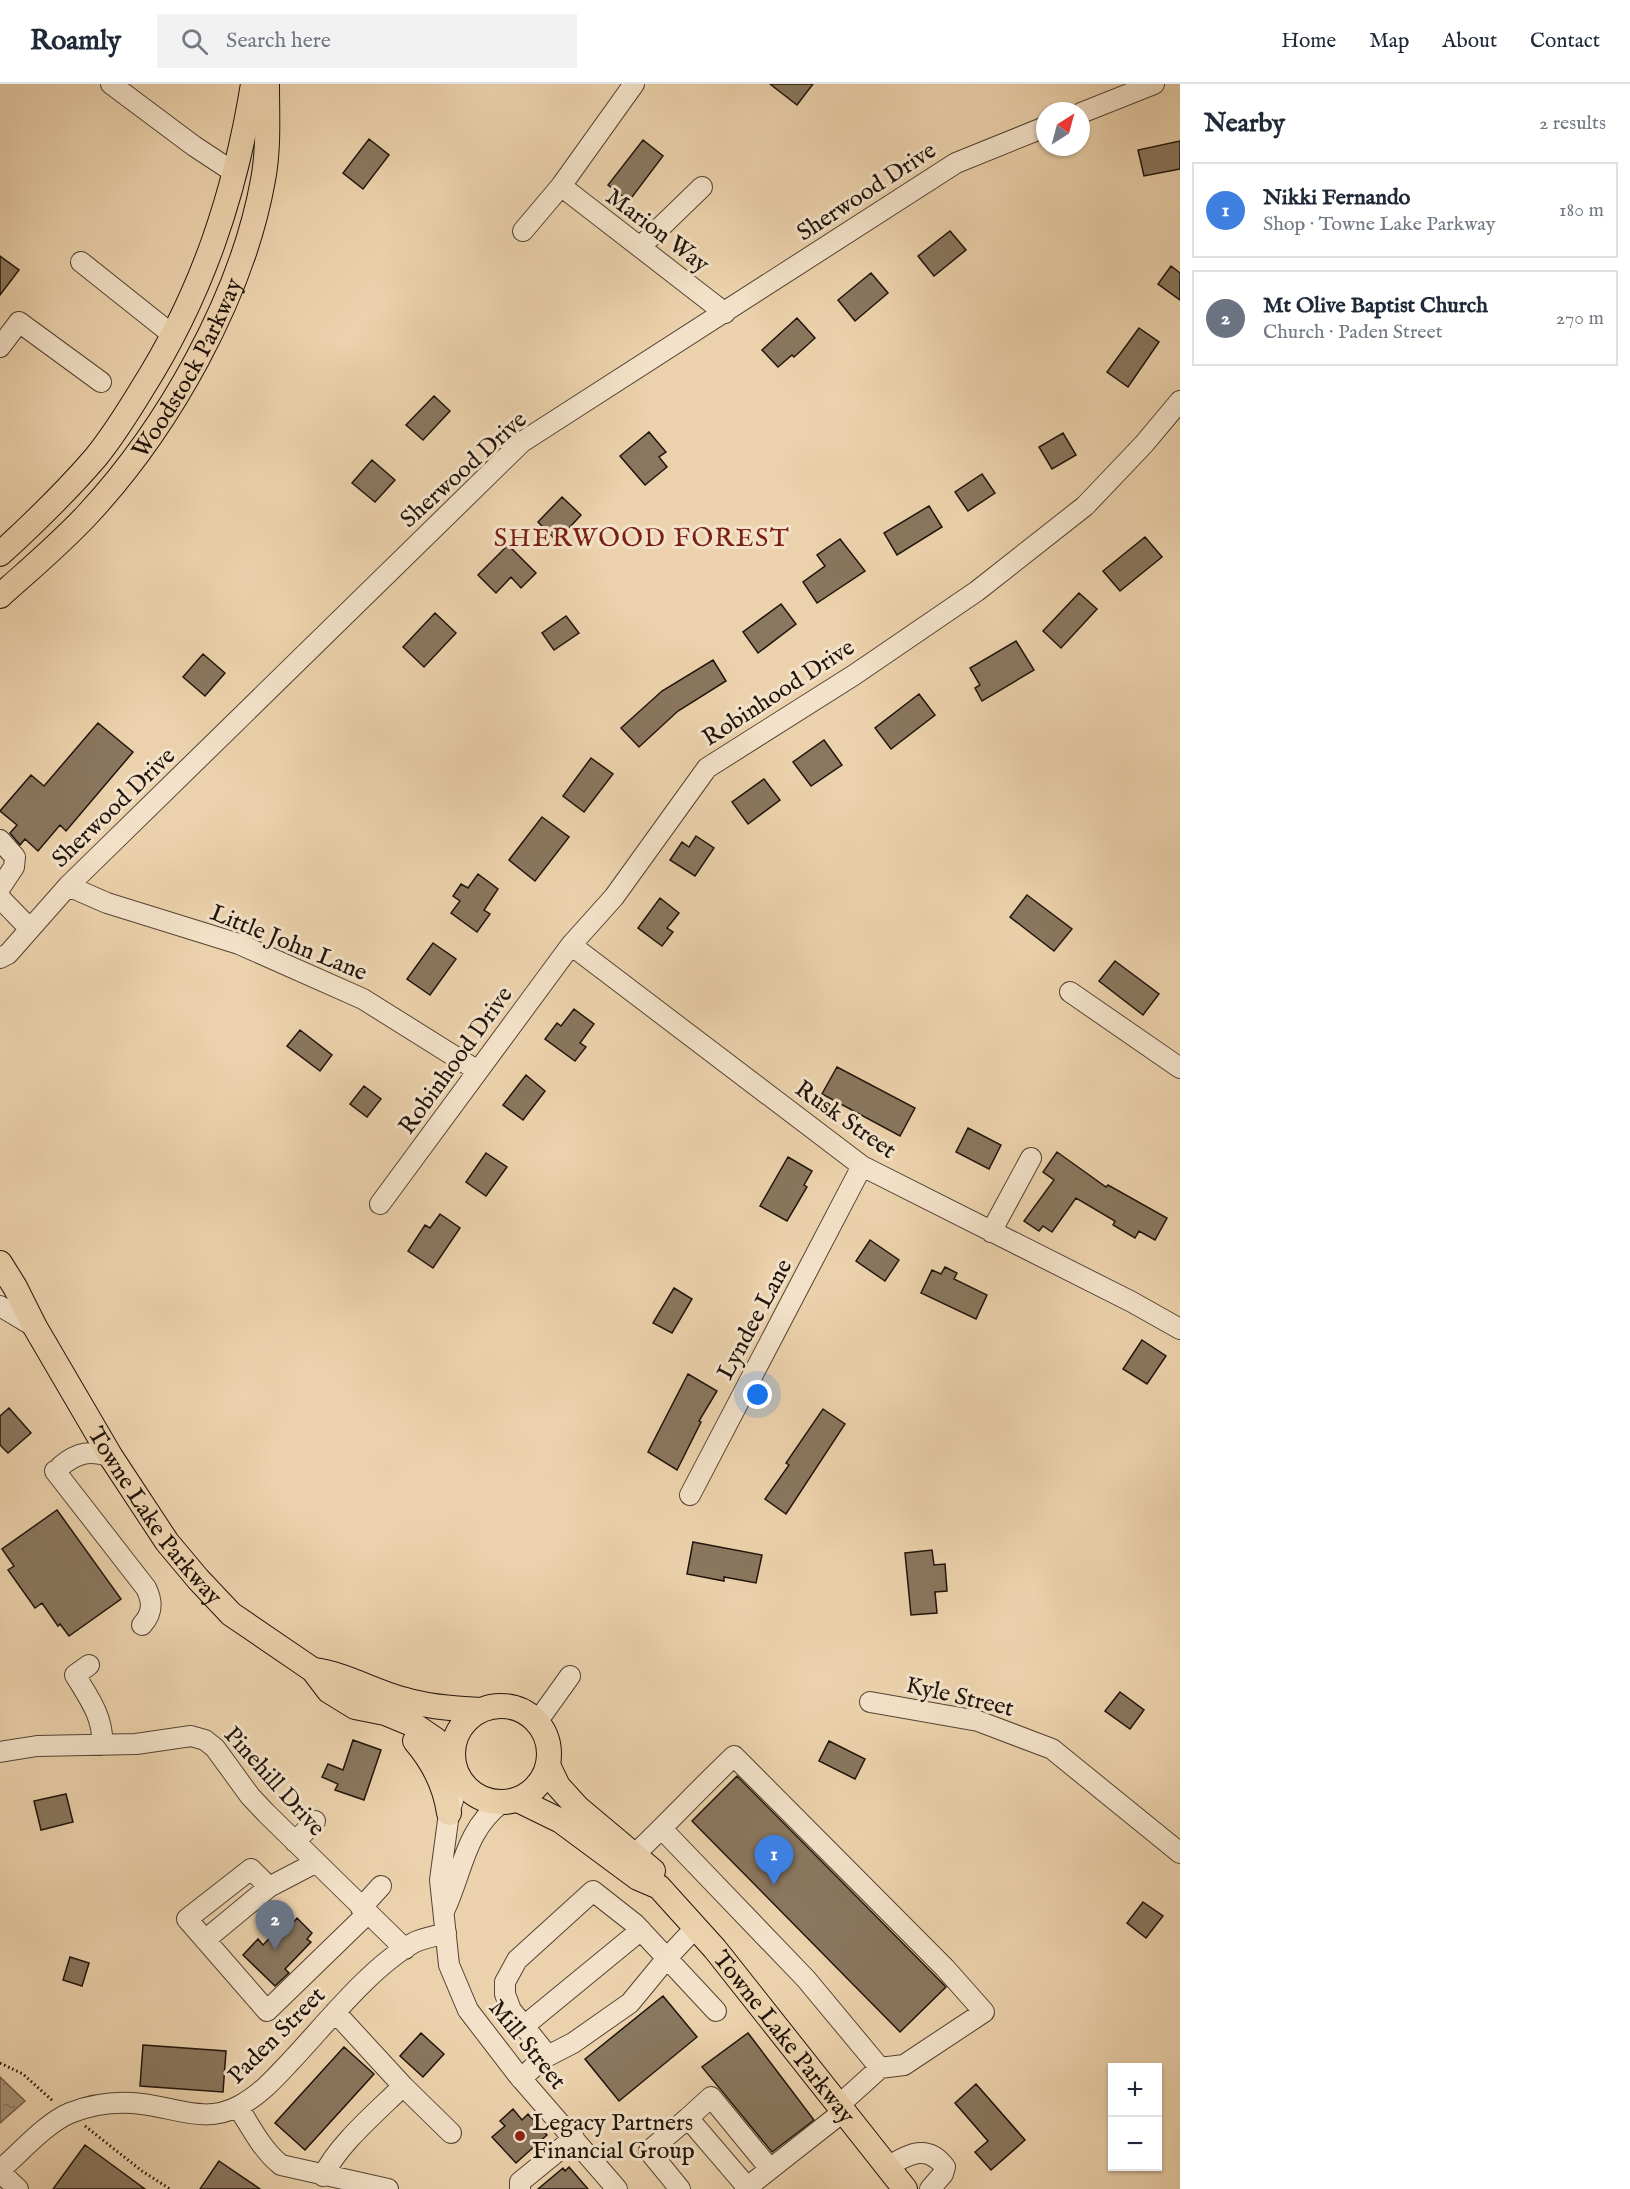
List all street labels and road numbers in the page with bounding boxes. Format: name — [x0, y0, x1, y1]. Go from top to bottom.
street label: Sherwood Drive — [791, 136, 942, 249]
street label: Marion Way — [599, 182, 715, 280]
street label: Woodstock Parkway — [126, 274, 250, 465]
street label: Sherwood Drive — [394, 405, 534, 535]
street label: Robinhood Drive — [697, 632, 861, 754]
street label: Sherwood Drive — [46, 741, 182, 875]
street label: Little John Lane — [205, 898, 371, 989]
street label: Robinhood Drive — [392, 981, 520, 1141]
street label: Rusk Street — [788, 1074, 902, 1166]
street label: Lyndee Lane — [711, 1254, 800, 1385]
street label: Towne Lake Parkway — [80, 1422, 229, 1612]
street label: Kyle Street — [903, 1670, 1017, 1725]
street label: Pinehill Drive — [216, 1721, 331, 1843]
street label: Towne Lake Parkway — [705, 1945, 862, 2131]
street label: Paden Street — [222, 1981, 332, 2091]
street label: Mill Street — [481, 1994, 573, 2096]

